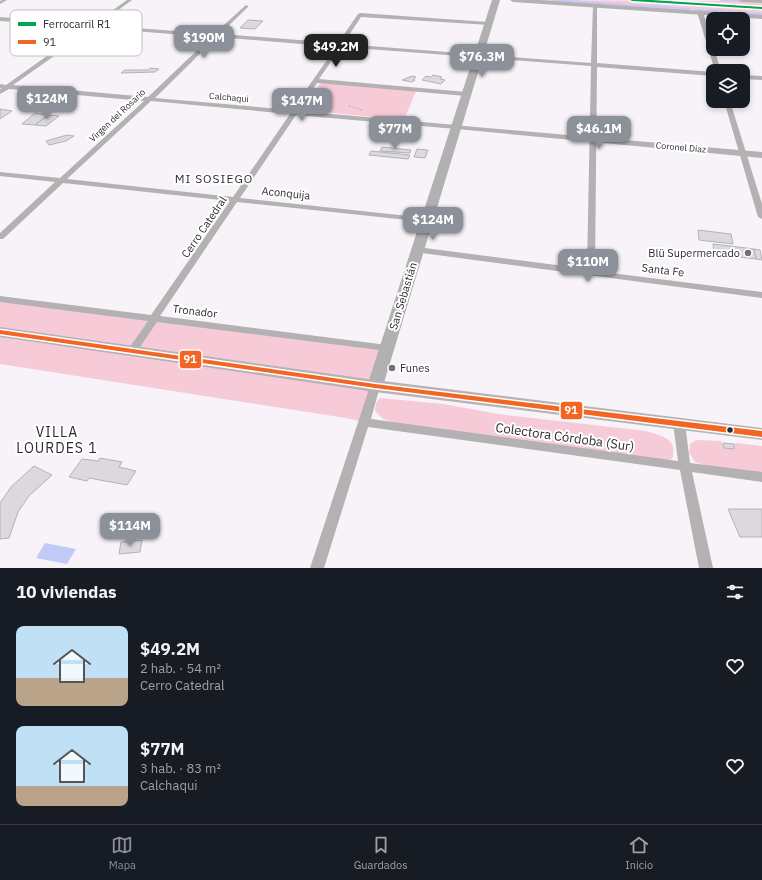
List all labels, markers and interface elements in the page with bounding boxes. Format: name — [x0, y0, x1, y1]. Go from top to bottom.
legend — [10, 10, 142, 56]
map controls — [706, 12, 750, 108]
button: locate — [706, 12, 750, 56]
text: Ferrocarril R1 — [43, 17, 111, 31]
pin: $190M — [176, 25, 232, 59]
text: $190M — [183, 29, 225, 46]
pin: $49.2M — [303, 34, 369, 68]
text: 91 — [43, 35, 57, 49]
text: $49.2M — [313, 38, 359, 55]
pin: $76.3M — [449, 44, 515, 78]
text: $76.3M — [459, 48, 505, 65]
button: layers — [706, 64, 750, 108]
pin: $124M — [19, 86, 75, 120]
street label: Virgen del Rosario — [87, 86, 147, 144]
pin: $147M — [274, 88, 330, 122]
text: $124M — [26, 90, 68, 107]
street label: Calchaqui — [209, 90, 249, 104]
text: $147M — [281, 92, 323, 109]
pin: $77M — [371, 116, 419, 150]
pin: $46.1M — [566, 116, 632, 150]
text: $77M — [378, 120, 412, 137]
text: $46.1M — [576, 120, 622, 137]
street label: Coronel Díaz — [655, 139, 707, 155]
district label: MI SOSIEGO — [175, 171, 253, 186]
street label: Aconquija — [261, 183, 311, 203]
street label: Cerro Catedral — [178, 193, 230, 261]
pin: $124M — [405, 207, 461, 241]
text: $124M — [412, 211, 454, 228]
place label: Blü Supermercado — [648, 246, 740, 260]
marker: Blü Supermercado — [743, 248, 753, 258]
pin: $110M — [560, 249, 616, 283]
text: $110M — [567, 253, 609, 270]
street label: Santa Fe — [641, 260, 685, 280]
street label: San Sebastián — [386, 261, 420, 331]
street label: Tronador — [172, 301, 218, 321]
line badge: 91 — [179, 350, 202, 369]
text: 91 — [183, 352, 197, 366]
place label: Funes — [400, 361, 430, 375]
marker: Funes — [387, 363, 397, 373]
line badge: 91 — [560, 401, 583, 420]
text: 91 — [564, 403, 578, 417]
street label: Colectora Córdoba (Sur) — [495, 419, 635, 455]
district label: VILLA LOURDES 1 — [16, 423, 98, 457]
unlabelled marker — [725, 425, 735, 435]
pin: $114M — [102, 513, 158, 547]
text: $114M — [109, 517, 151, 534]
text: 10 viviendas — [16, 581, 117, 603]
icon: filters — [724, 581, 746, 603]
text: $49.2M — [140, 638, 200, 660]
icon: home — [48, 642, 96, 690]
icon: heart — [724, 655, 746, 677]
text: 2 hab. · 54 m² — [140, 660, 221, 677]
text: Cerro Catedral — [140, 677, 224, 694]
text: $77M — [140, 738, 185, 760]
icon: home — [48, 742, 96, 790]
icon: heart — [724, 755, 746, 777]
text: 3 hab. · 83 m² — [140, 760, 221, 777]
text: Calchaqui — [140, 777, 198, 794]
tab: Mapa — [109, 834, 136, 872]
tab: Guardados — [354, 834, 408, 872]
tab: Inicio — [625, 834, 653, 872]

